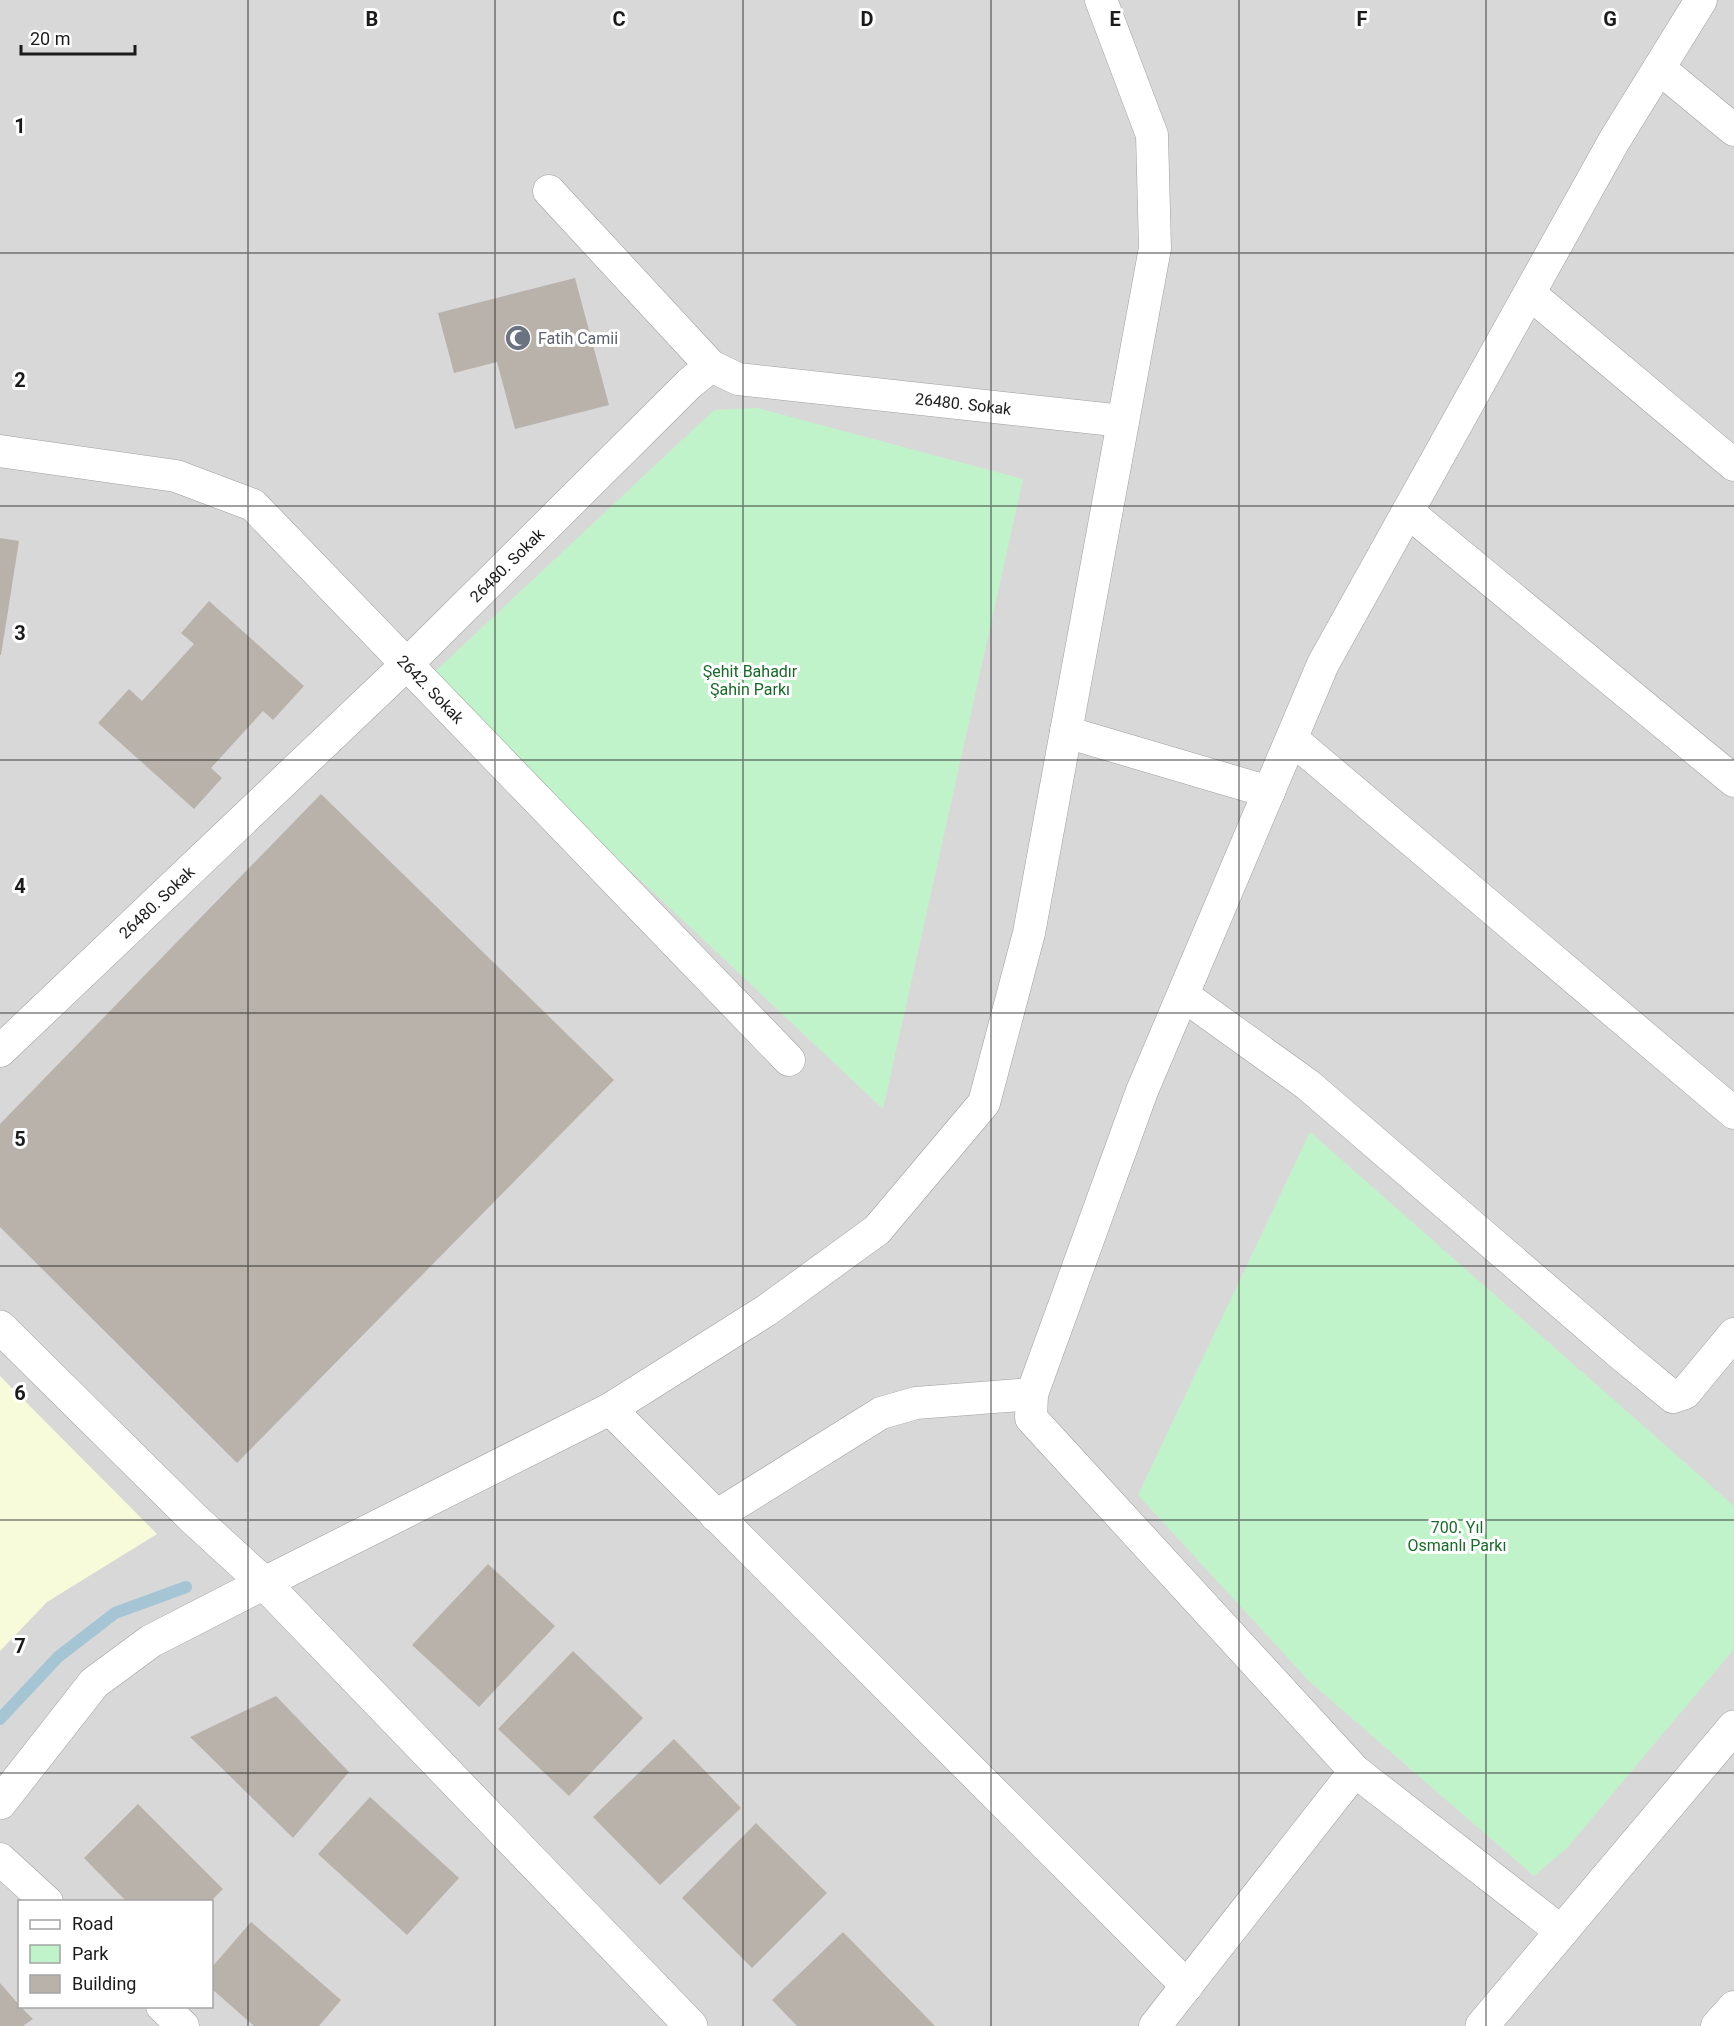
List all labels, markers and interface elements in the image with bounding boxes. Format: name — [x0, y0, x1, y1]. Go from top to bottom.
text: B — [366, 7, 378, 31]
text: C — [612, 7, 626, 31]
text: D — [861, 7, 874, 31]
text: E — [1109, 7, 1121, 31]
text: F — [1357, 7, 1368, 31]
text: G — [1603, 7, 1617, 31]
scale bar — [21, 18, 135, 56]
text: 20 m — [30, 28, 70, 49]
text: 1 — [14, 114, 26, 138]
mosque icon: Fatih Camii — [503, 323, 533, 353]
place label: Fatih Camii — [538, 329, 618, 348]
text: 2 — [14, 368, 26, 392]
street label: 26480. Sokak — [914, 389, 1013, 419]
street label: 26480. Sokak — [466, 524, 549, 606]
text: 3 — [14, 621, 26, 645]
street label: 2642. Sokak — [393, 651, 468, 728]
park label: Şehit Bahadır Şahin Parkı — [703, 662, 798, 699]
street label: 26480. Sokak — [115, 862, 199, 943]
text: 4 — [14, 874, 26, 898]
text: 5 — [14, 1127, 26, 1151]
text: 6 — [14, 1381, 26, 1405]
park label: 700. Yıl Osmanlı Parkı — [1408, 1518, 1506, 1555]
text: 7 — [14, 1634, 26, 1658]
legend — [18, 1900, 213, 2008]
text: Road — [72, 1913, 113, 1934]
text: Park — [72, 1943, 109, 1964]
text: Building — [72, 1973, 136, 1994]

